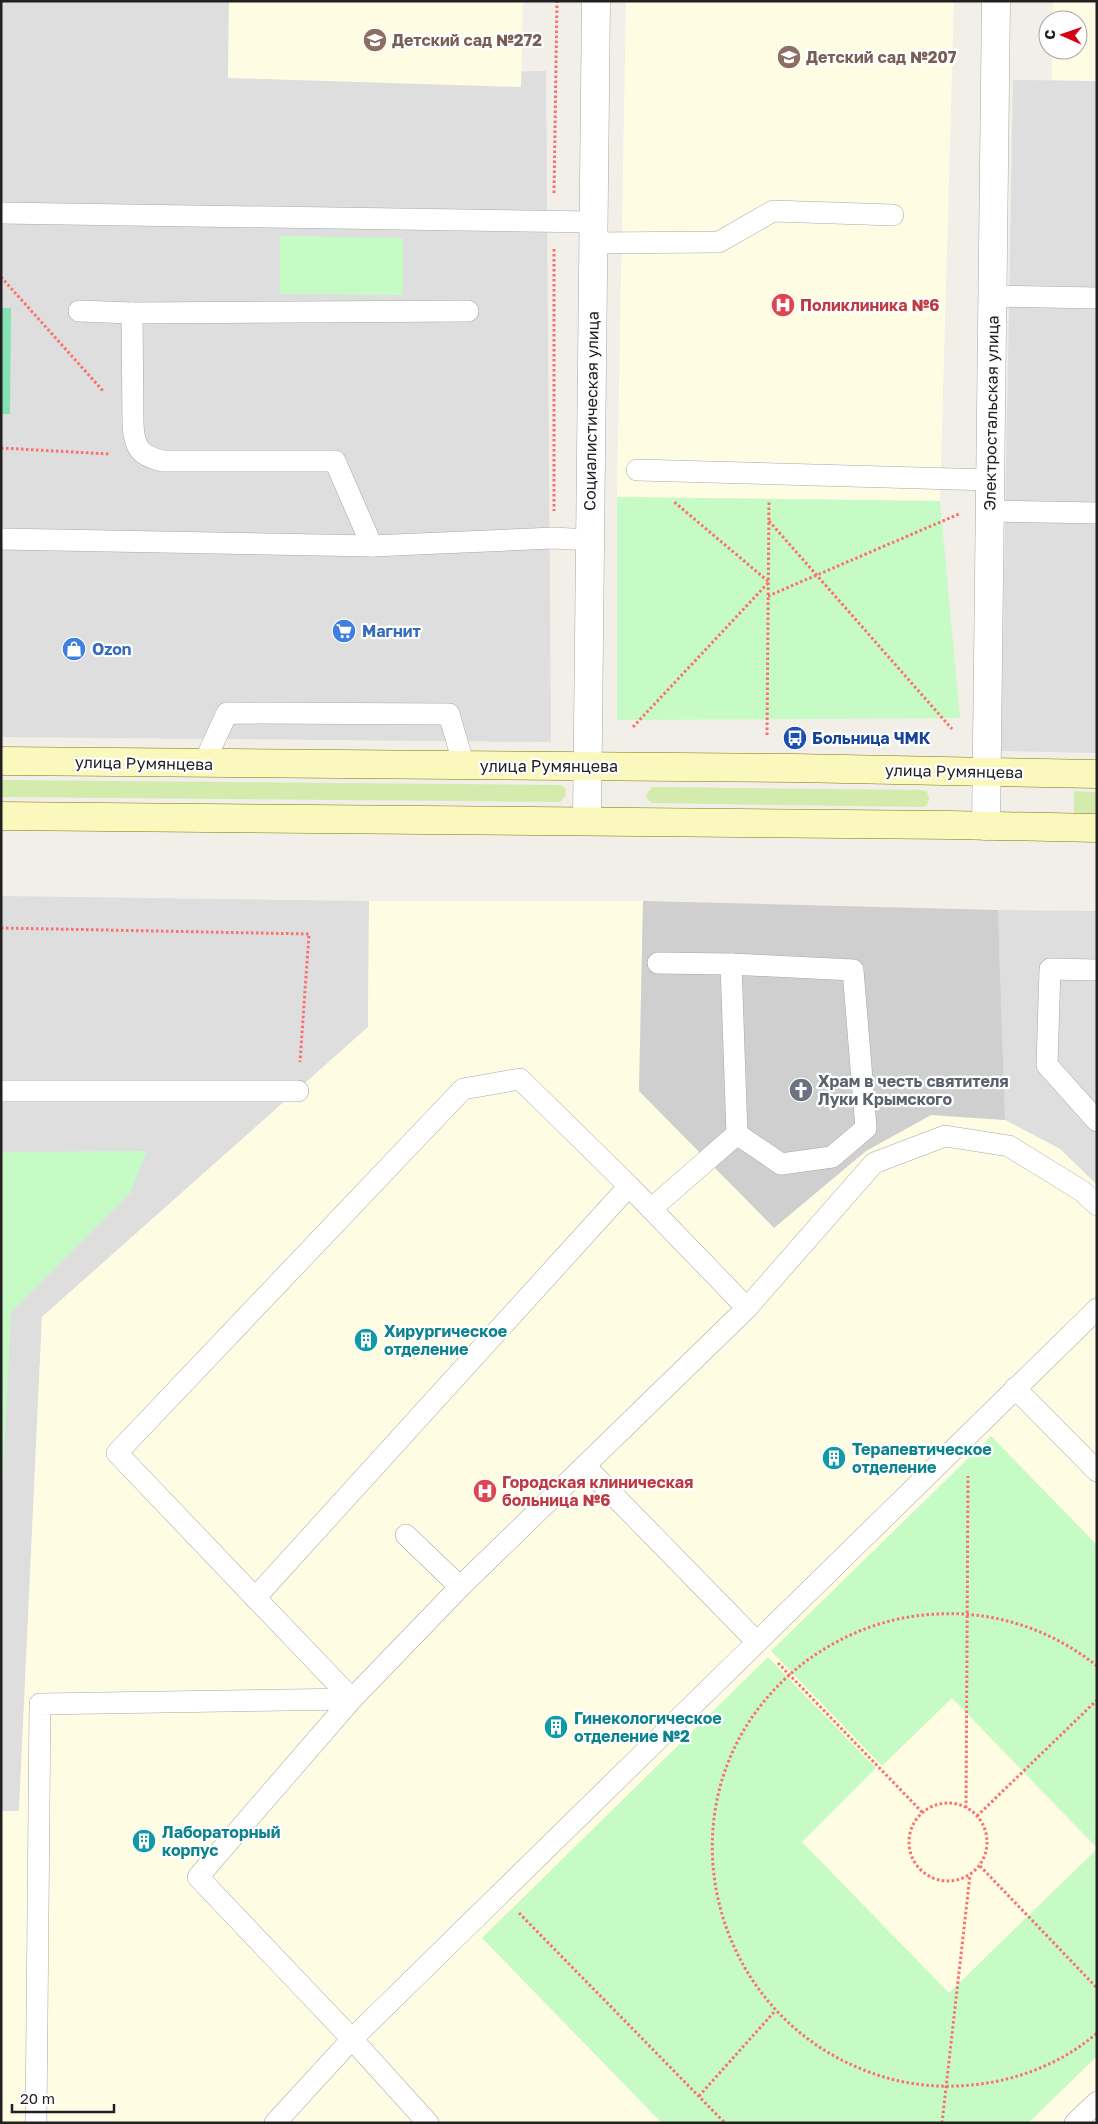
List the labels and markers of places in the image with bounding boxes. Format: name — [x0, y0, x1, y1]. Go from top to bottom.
school or university icon: Детский сад №272 — [362, 27, 388, 53]
place label: Детский сад №272 — [392, 30, 542, 50]
school or university icon: Детский сад №207 — [776, 44, 802, 70]
place label: Детский сад №207 — [806, 47, 957, 67]
hospital icon: Поликлиника №6 — [770, 292, 796, 318]
place label: Поликлиника №6 — [800, 295, 939, 315]
supermarket icon: Магнит — [331, 618, 357, 644]
place label: Магнит — [362, 621, 421, 641]
shop icon: Ozon — [61, 636, 87, 662]
place label: Ozon — [92, 639, 132, 659]
bus stop icon: Больница ЧМК — [782, 725, 808, 751]
place label: Больница ЧМК — [812, 728, 931, 748]
place label: Храм в честь святителя Луки Крымского — [818, 1071, 1009, 1109]
church icon: Храм в честь святителя Луки Крымского — [788, 1077, 814, 1103]
place label: Хирургическое отделение — [384, 1321, 507, 1359]
building icon: Хирургическое отделение — [353, 1327, 379, 1353]
place label: Терапевтическое отделение — [852, 1439, 992, 1477]
building icon: Терапевтическое отделение — [821, 1445, 847, 1471]
place label: Городская клиническая больница №6 — [502, 1472, 693, 1510]
hospital icon: Городская клиническая больница №6 — [472, 1478, 498, 1504]
place label: Гинекологическое отделение №2 — [574, 1708, 722, 1746]
building icon: Гинекологическое отделение №2 — [543, 1714, 569, 1740]
place label: Лабораторный корпус — [162, 1822, 280, 1860]
building icon: Лабораторный корпус — [131, 1828, 157, 1854]

